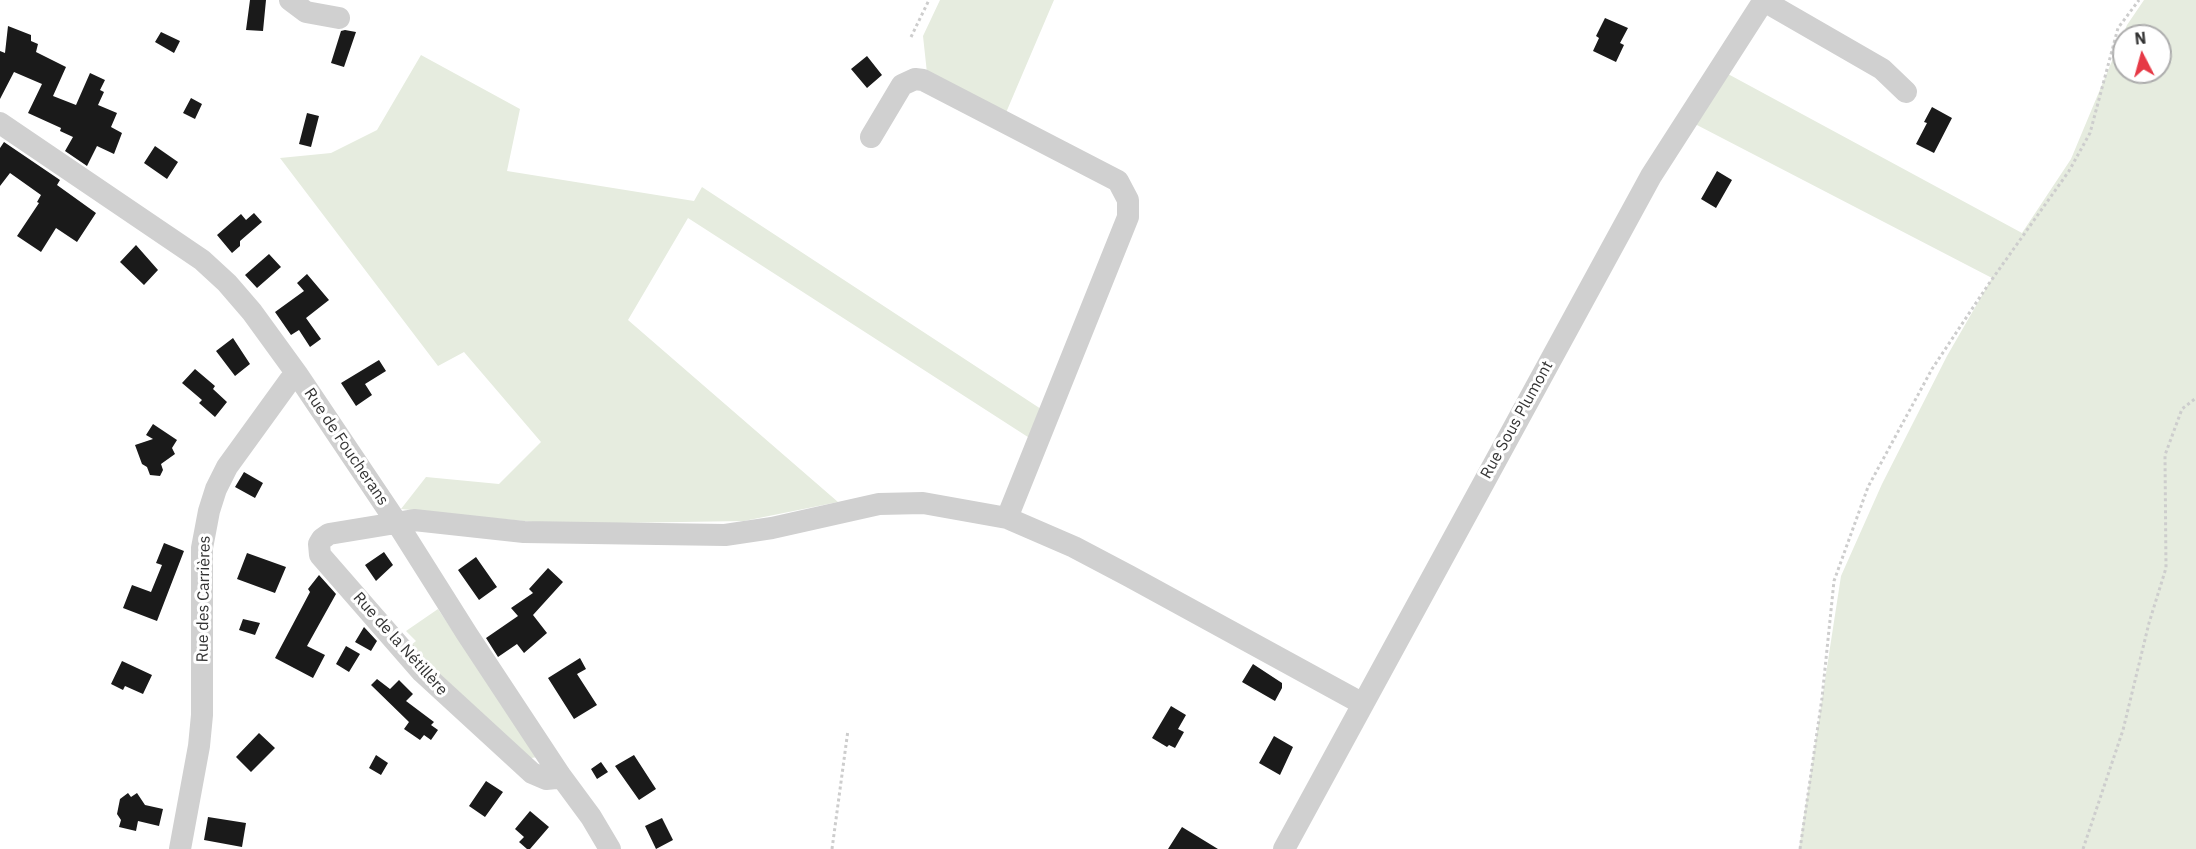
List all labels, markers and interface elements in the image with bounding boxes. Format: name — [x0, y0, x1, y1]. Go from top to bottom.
north arrow — [2112, 24, 2172, 84]
text: N — [2134, 28, 2147, 49]
street label: Rue Sous Plumont — [1477, 358, 1557, 482]
street label: Rue de Foucherans — [300, 385, 392, 509]
street label: Rue des Carrières — [193, 535, 215, 663]
street label: Rue de la Nétillère — [349, 588, 451, 700]

